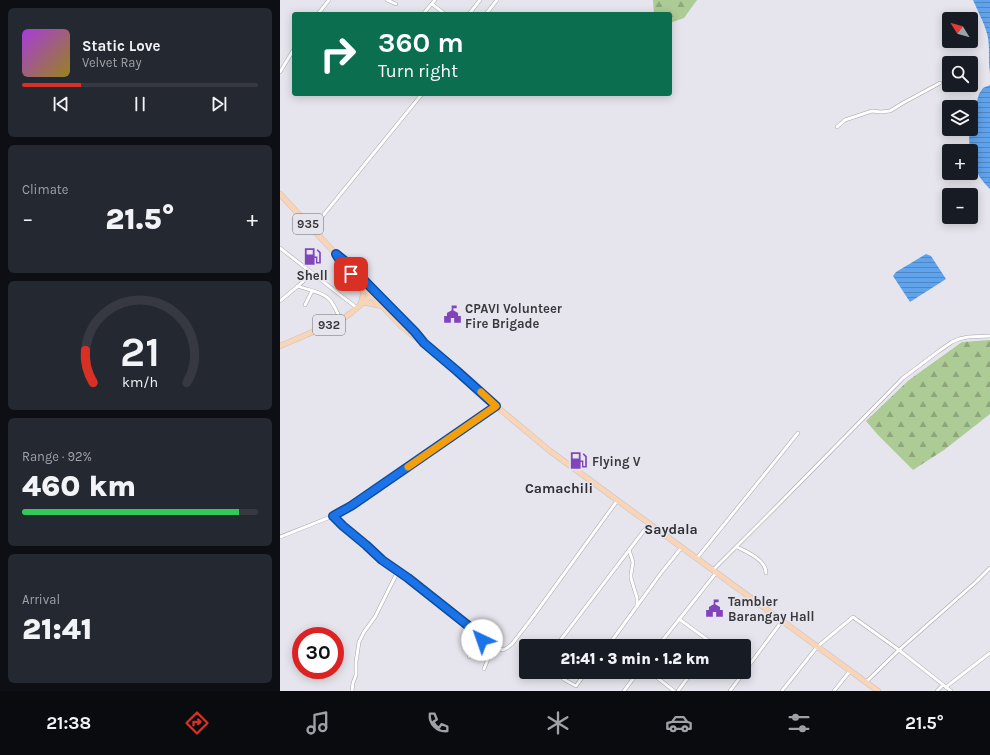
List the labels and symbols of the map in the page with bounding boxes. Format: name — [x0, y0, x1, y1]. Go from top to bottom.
north arrow — [942, 12, 978, 48]
road number: 935 — [293, 214, 323, 234]
fuel station icon: Shell — [302, 246, 322, 266]
pin — [334, 257, 368, 291]
place label: Shell — [296, 268, 328, 283]
place label: CPAVI Volunteer Fire Brigade — [465, 301, 563, 331]
public building icon: CPAVI Volunteer Fire Brigade — [442, 305, 462, 325]
road number: 932 — [313, 315, 345, 335]
fuel station icon: Flying V — [569, 451, 589, 471]
place label: Flying V — [592, 454, 641, 469]
district label: Camachili — [525, 480, 593, 497]
district label: Saydala — [644, 521, 698, 538]
place label: Tambler Barangay Hall — [728, 594, 815, 624]
public building icon: Tambler Barangay Hall — [705, 598, 725, 618]
position arrow — [461, 619, 503, 661]
speed limit sign: 30 — [292, 627, 344, 679]

